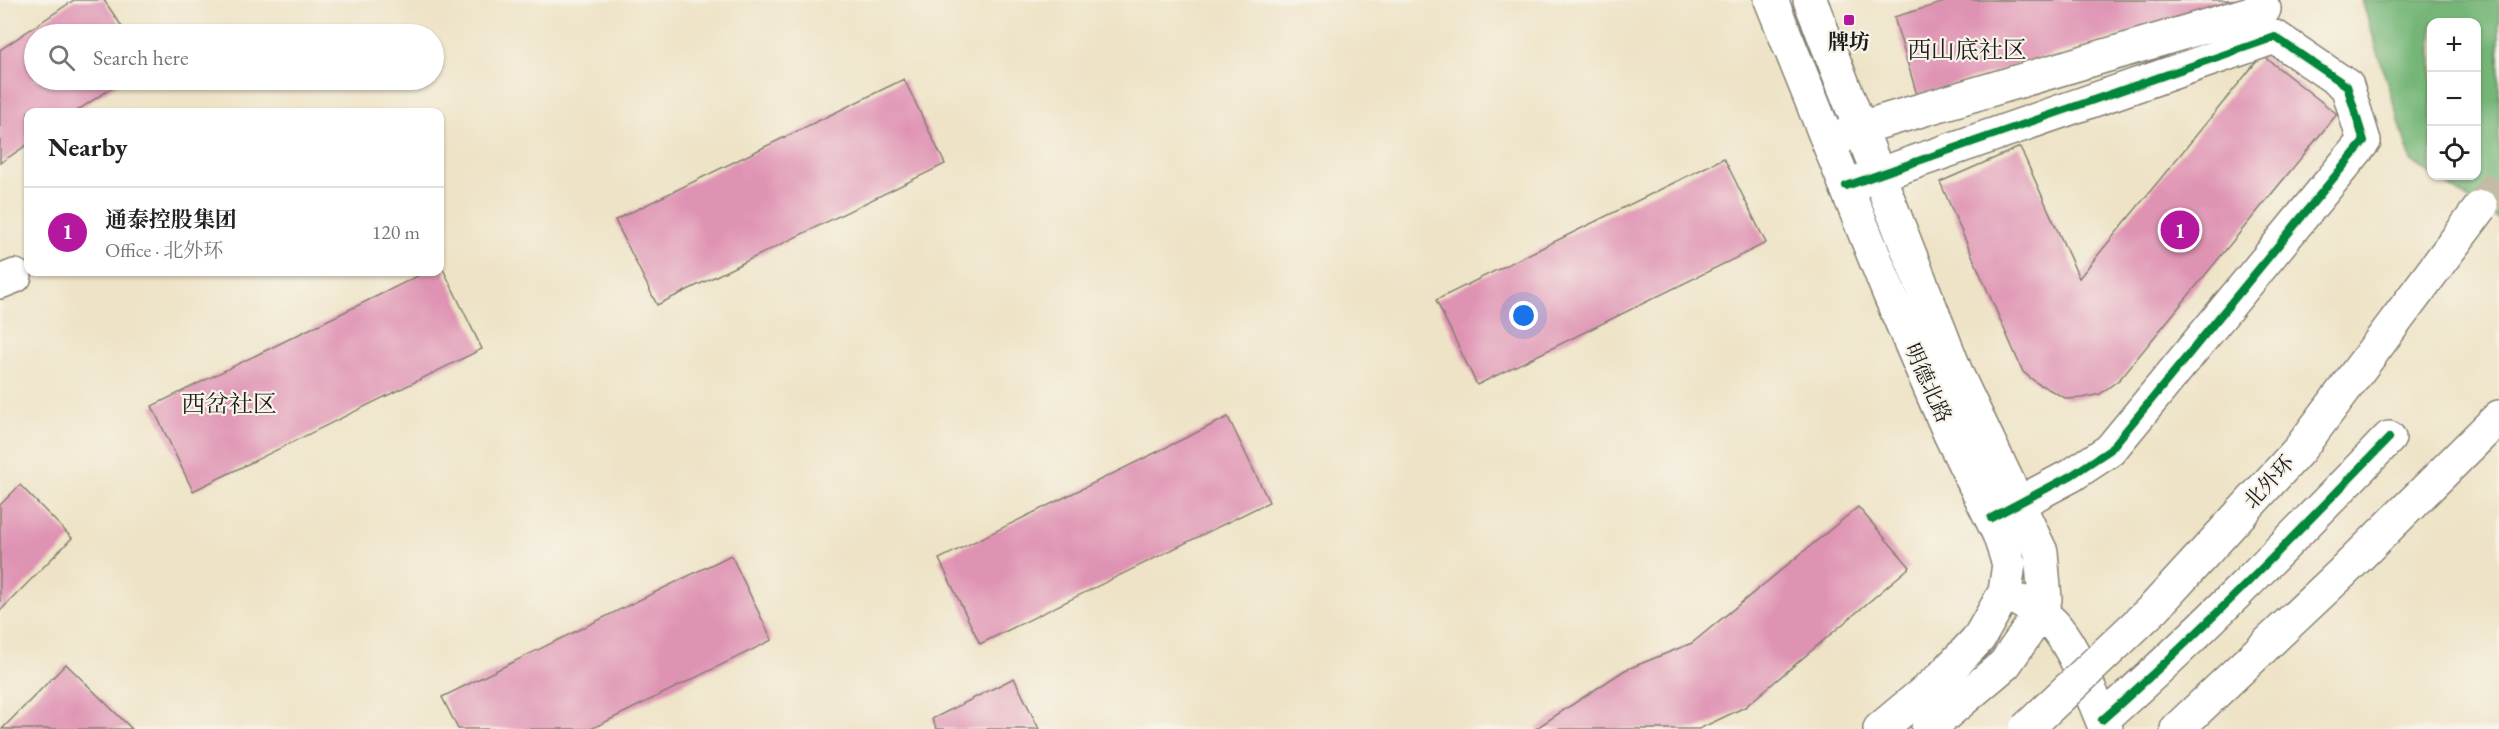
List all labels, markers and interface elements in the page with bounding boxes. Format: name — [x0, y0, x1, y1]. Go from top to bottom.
marker: 牌坊 — [1842, 13, 1856, 27]
map controls — [2427, 18, 2481, 180]
button: + — [2427, 18, 2481, 72]
search box — [24, 24, 444, 90]
place label: 牌坊 — [1828, 28, 1870, 55]
district label: 西山底社区 — [1907, 34, 2027, 65]
icon: search — [45, 41, 78, 74]
text: Search here — [93, 43, 188, 72]
button: − — [2427, 72, 2481, 126]
button: locate — [2427, 126, 2481, 180]
text: Nearby — [48, 130, 128, 164]
text: 通泰控股集团 — [105, 205, 237, 234]
pin: 1 — [2160, 208, 2200, 252]
text: 1 — [62, 219, 73, 245]
text: 120 m — [372, 219, 420, 245]
text: Office · 北外环 — [105, 237, 223, 263]
your location — [1509, 301, 1538, 330]
street label: 明德北路 — [1899, 339, 1958, 427]
district label: 西岔社区 — [181, 388, 277, 419]
street label: 北外环 — [2238, 449, 2300, 514]

